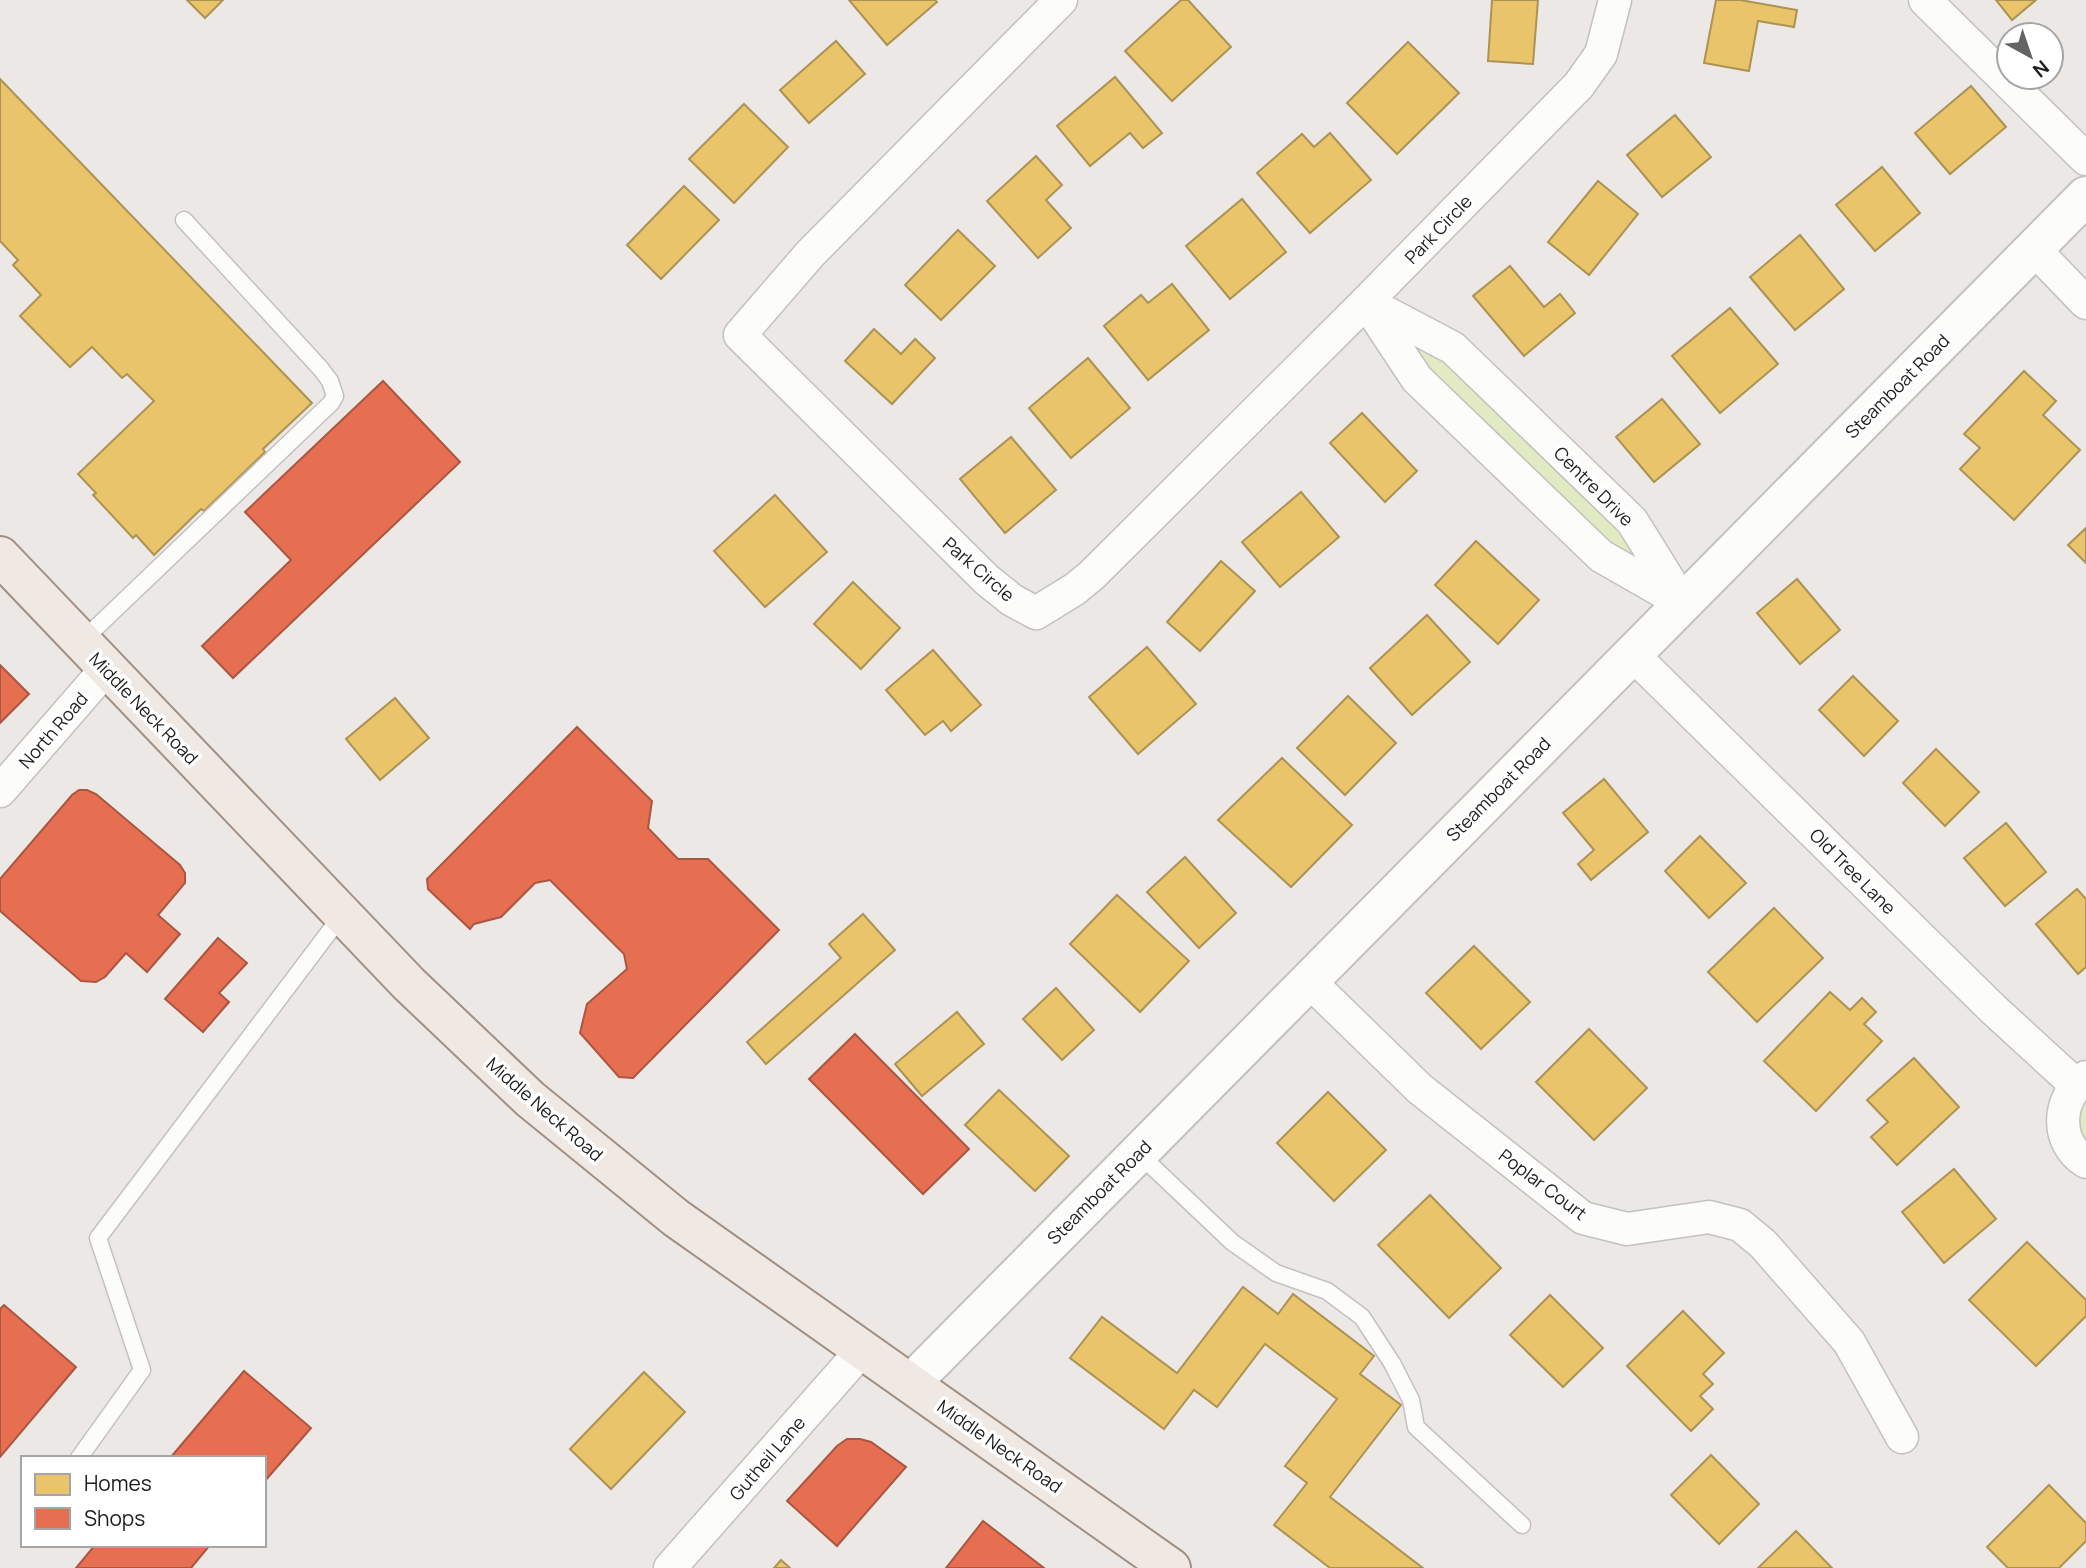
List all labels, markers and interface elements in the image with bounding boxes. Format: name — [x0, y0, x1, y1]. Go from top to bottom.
north arrow — [1995, 21, 2065, 91]
text: N — [2027, 55, 2055, 83]
street label: Park Circle — [1399, 189, 1477, 269]
street label: Steamboat Road — [1840, 329, 1954, 443]
street label: Centre Drive — [1549, 441, 1639, 531]
street label: Park Circle — [938, 531, 1020, 607]
street label: Middle Neck Road — [84, 647, 204, 769]
street label: North Road — [13, 687, 93, 773]
street label: Steamboat Road — [1441, 732, 1555, 846]
street label: Old Tree Lane — [1805, 823, 1901, 919]
street label: Middle Neck Road — [482, 1052, 608, 1166]
street label: Steamboat Road — [1042, 1135, 1156, 1249]
street label: Poplar Court — [1494, 1143, 1592, 1225]
street label: Middle Neck Road — [933, 1394, 1067, 1498]
street label: Gutheil Lane — [724, 1411, 810, 1505]
legend — [21, 1456, 266, 1547]
text: Homes — [84, 1469, 152, 1497]
text: Shops — [84, 1504, 145, 1532]

